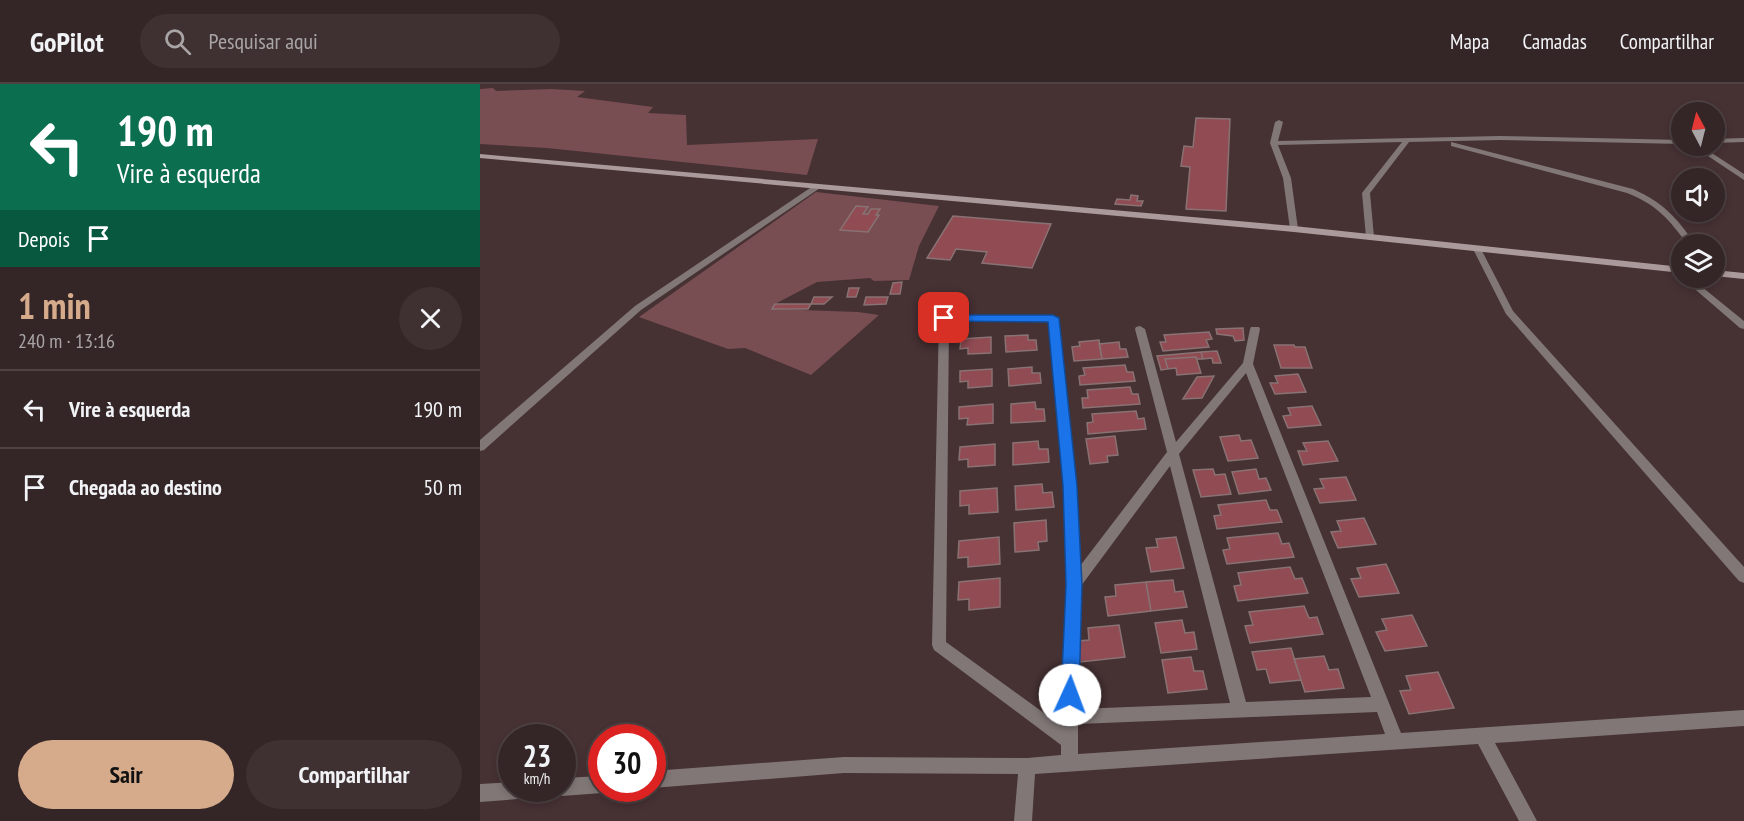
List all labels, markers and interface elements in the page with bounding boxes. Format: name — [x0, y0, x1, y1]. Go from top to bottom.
search box — [140, 14, 560, 68]
text: GoPilot — [30, 23, 104, 60]
icon: search — [161, 25, 194, 58]
text: Pesquisar aqui — [209, 27, 318, 55]
text: Mapa — [1450, 28, 1489, 55]
text: Camadas — [1522, 28, 1587, 55]
text: Compartilhar — [1620, 28, 1714, 55]
north arrow — [1671, 102, 1725, 156]
map controls — [1671, 102, 1725, 288]
text: 190 m — [117, 103, 214, 158]
icon: left — [18, 108, 96, 186]
text: Vire à esquerda — [117, 156, 261, 190]
button: sound — [1671, 168, 1725, 222]
icon: arrive — [82, 222, 115, 255]
text: Depois — [18, 225, 70, 253]
button: layers — [1671, 234, 1725, 288]
text: 1 min — [18, 282, 91, 329]
button: close — [399, 287, 462, 350]
pin — [918, 292, 969, 343]
icon: arrive — [927, 301, 960, 334]
text: 240 m · 13:16 — [18, 328, 115, 354]
icon: left — [18, 393, 51, 426]
text: Vire à esquerda — [69, 395, 190, 423]
text: 190 m — [413, 395, 462, 423]
icon: arrive — [18, 471, 51, 504]
text: Chegada ao destino — [69, 473, 222, 501]
text: 50 m — [423, 473, 462, 501]
position arrow — [1038, 663, 1102, 727]
speed limit sign: 30 — [588, 724, 666, 802]
text: 23 — [523, 736, 551, 775]
button: Sair — [18, 740, 234, 809]
button: Compartilhar — [246, 740, 462, 809]
text: km/h — [524, 769, 550, 788]

